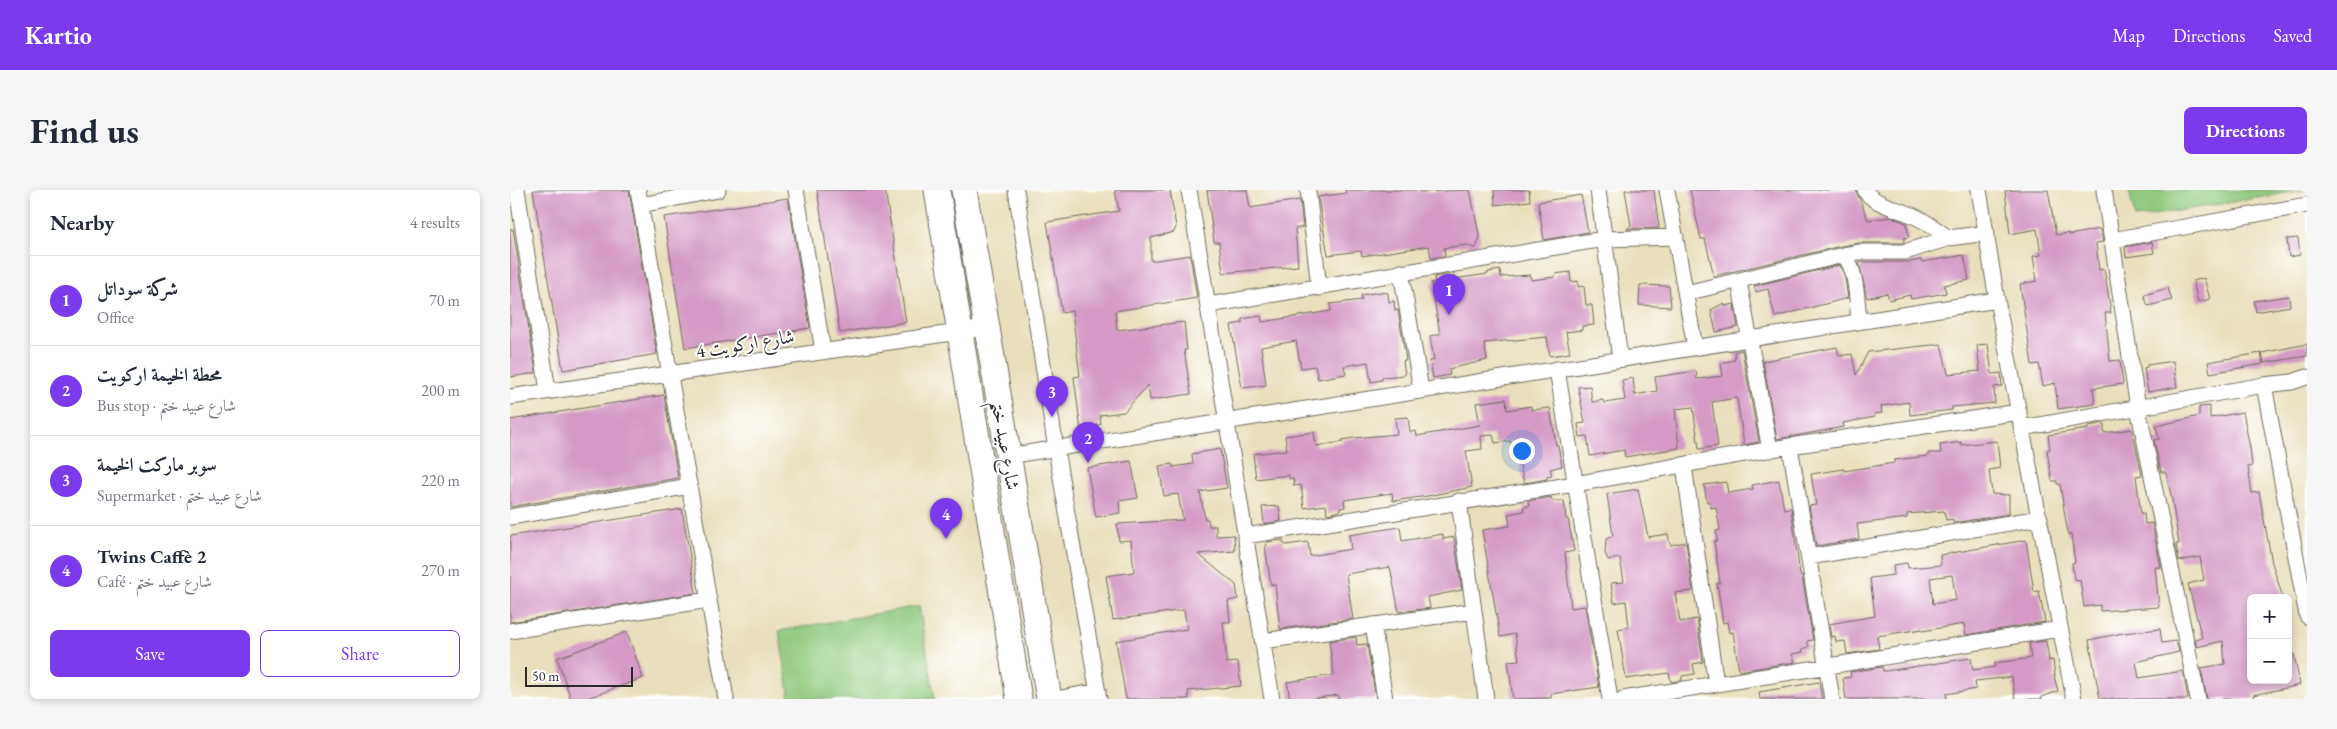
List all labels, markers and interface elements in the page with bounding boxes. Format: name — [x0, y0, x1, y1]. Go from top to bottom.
text: Kartio — [25, 20, 92, 51]
text: Map — [2113, 24, 2145, 47]
text: Directions — [2173, 24, 2245, 47]
text: Saved — [2273, 24, 2312, 47]
button: Directions — [2184, 107, 2307, 154]
text: Find us — [30, 108, 139, 153]
text: Nearby — [50, 209, 114, 236]
text: 4 results — [410, 212, 460, 233]
pin: 1 — [1433, 274, 1465, 315]
text: شركة سوداتل — [97, 276, 178, 301]
text: 1 — [62, 290, 70, 311]
text: 70 m — [429, 290, 460, 311]
text: Office — [97, 307, 134, 328]
street label: شارع اركويت 4 — [694, 323, 797, 367]
text: محطة الخيمة اركويت — [97, 362, 222, 387]
pin: 3 — [1036, 376, 1068, 417]
text: 2 — [62, 380, 70, 401]
text: 200 m — [421, 380, 460, 401]
text: Bus stop · شارع عبيد ختم — [97, 395, 236, 416]
street label: شارع عبيد ختم — [978, 398, 1026, 493]
pin: 2 — [1072, 422, 1104, 463]
your location — [1509, 438, 1535, 464]
text: سوبر ماركت الخيمة — [97, 452, 217, 477]
text: 3 — [62, 470, 70, 491]
text: 220 m — [421, 470, 460, 491]
text: Supermarket · شارع عبيد ختم — [97, 485, 262, 506]
pin: 4 — [930, 498, 962, 539]
text: Twins Caffè 2 — [97, 544, 206, 569]
text: 4 — [62, 560, 70, 581]
text: 270 m — [421, 560, 460, 581]
text: Café · شارع عبيد ختم — [97, 571, 212, 592]
map controls — [2247, 594, 2292, 684]
button: + — [2247, 594, 2292, 639]
button: Save — [50, 630, 250, 677]
button: Share — [260, 630, 460, 677]
button: − — [2247, 639, 2292, 684]
scale bar — [525, 664, 632, 687]
text: 50 m — [532, 667, 559, 685]

